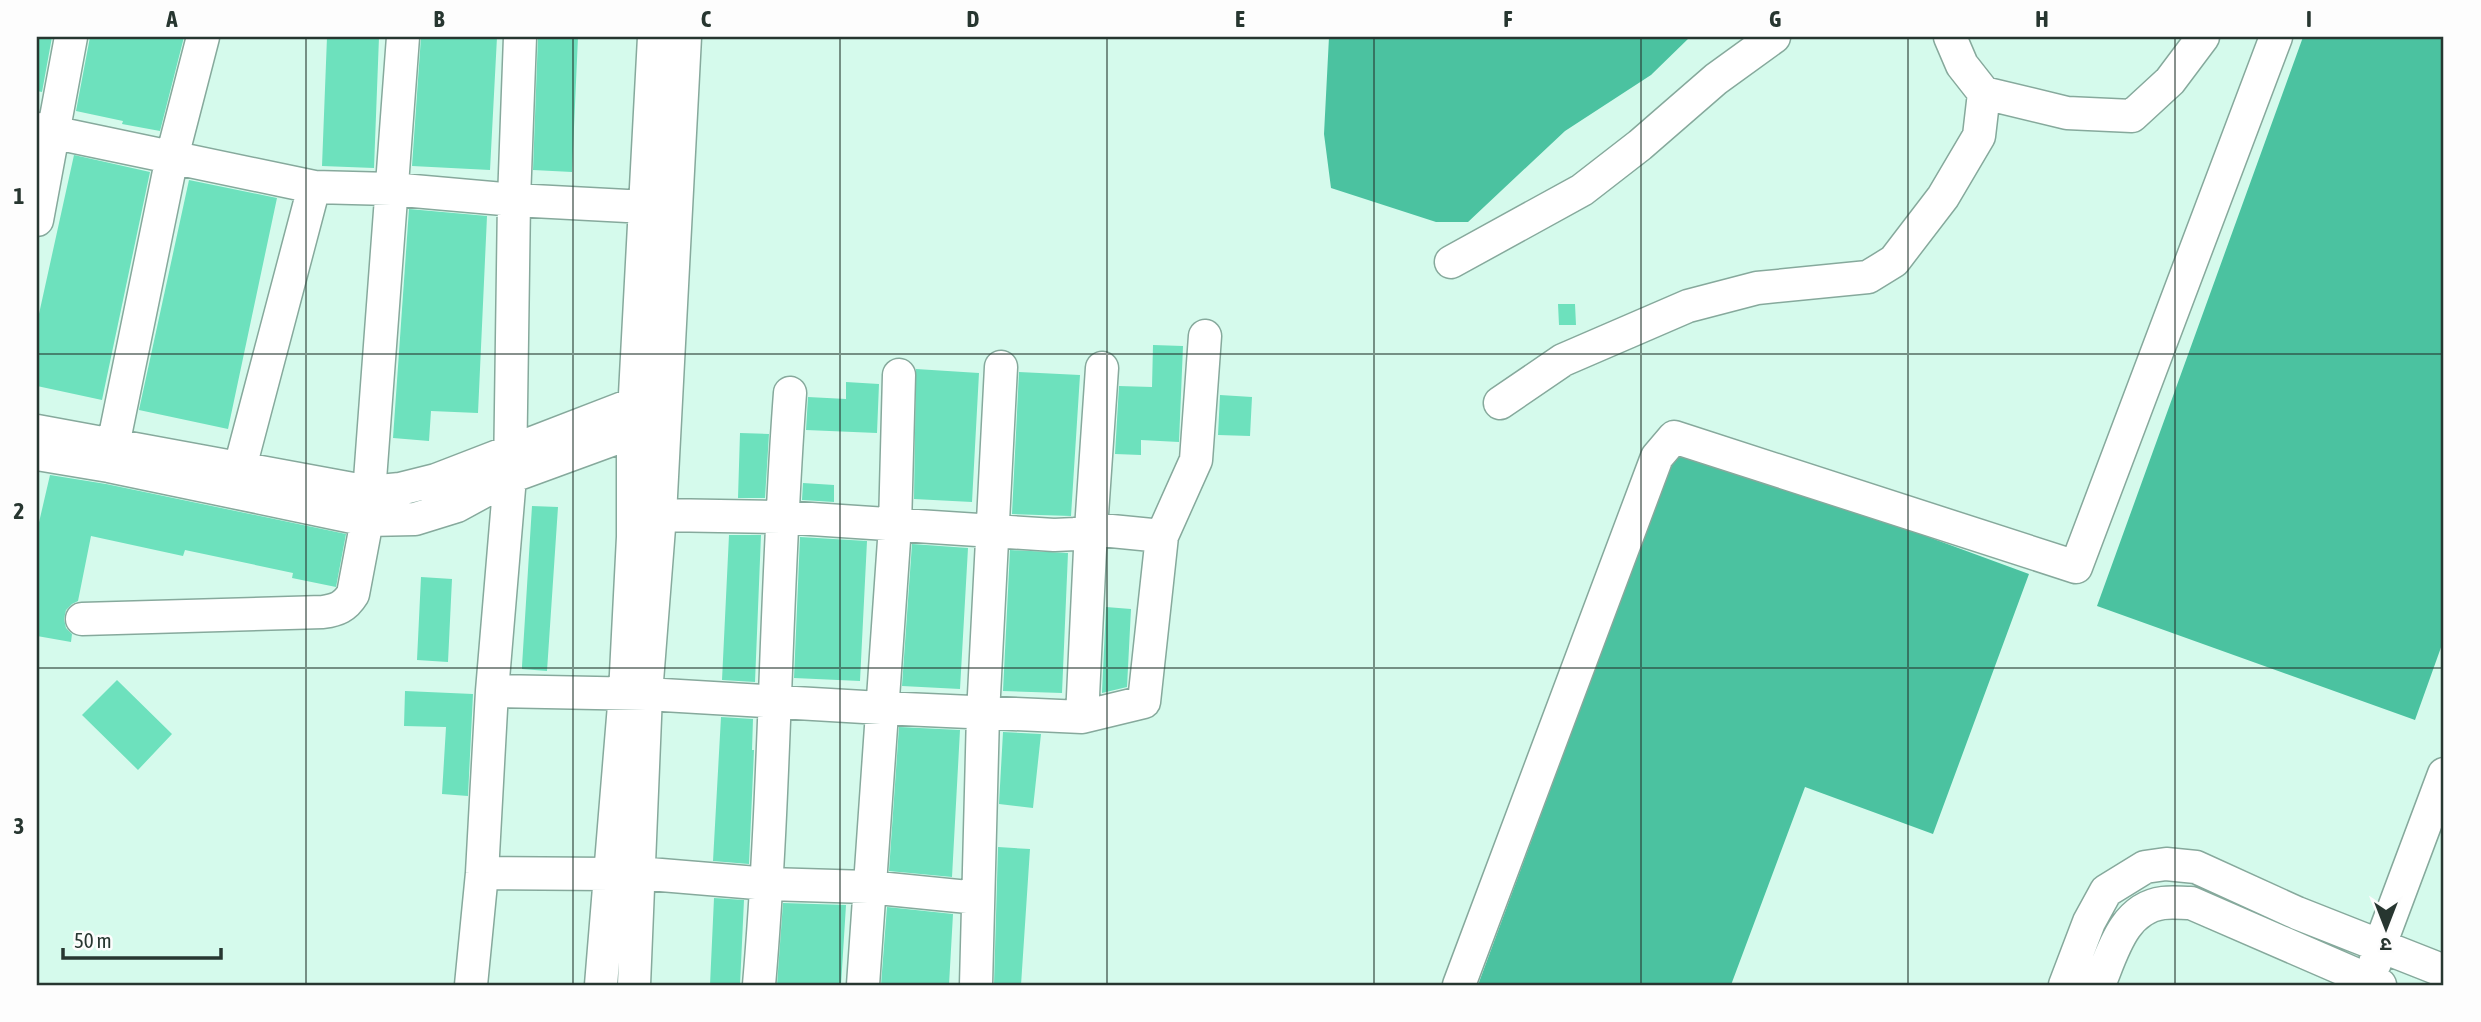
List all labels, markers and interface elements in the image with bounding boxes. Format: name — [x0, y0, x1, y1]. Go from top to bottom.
text: A — [165, 6, 178, 32]
text: B — [434, 6, 445, 32]
text: C — [701, 6, 712, 32]
text: D — [967, 6, 980, 32]
text: E — [1235, 6, 1245, 32]
text: F — [1503, 6, 1513, 32]
text: G — [1769, 6, 1781, 32]
text: H — [2035, 6, 2049, 32]
text: I — [2306, 6, 2312, 32]
text: 1 — [14, 183, 25, 209]
text: 2 — [14, 498, 24, 524]
text: 3 — [14, 813, 24, 839]
north arrow — [2352, 892, 2422, 962]
scale bar — [63, 917, 220, 961]
text: 50 m — [74, 928, 112, 952]
text: उ — [2380, 934, 2392, 956]

